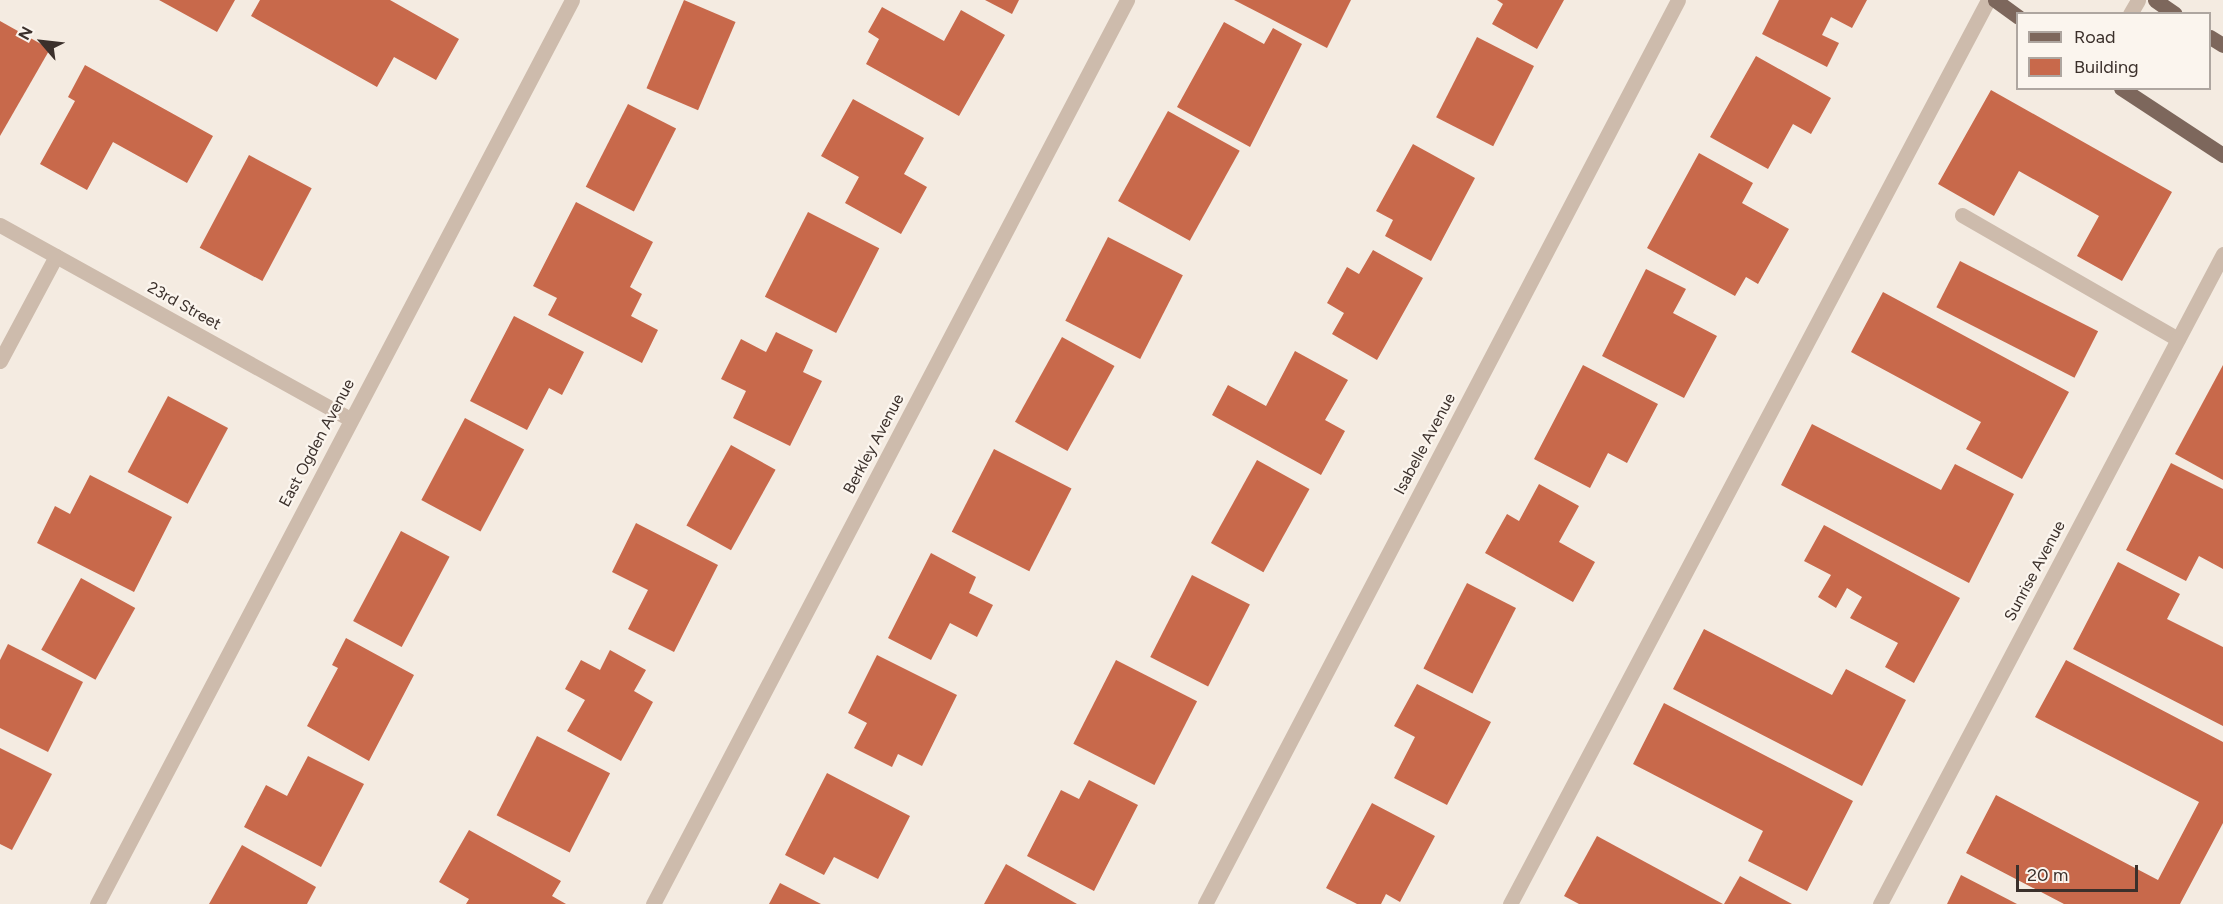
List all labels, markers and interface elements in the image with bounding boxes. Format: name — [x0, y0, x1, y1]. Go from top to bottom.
north arrow — [12, 12, 72, 72]
legend — [2016, 12, 2211, 90]
text: N — [14, 23, 37, 43]
text: Road — [2074, 26, 2115, 48]
text: Building — [2074, 56, 2139, 78]
street label: 23rd Street — [144, 278, 224, 334]
street label: East Ogden Avenue — [275, 376, 359, 510]
street label: Isabelle Avenue — [1390, 390, 1460, 498]
street label: Berkley Avenue — [840, 391, 908, 497]
street label: Sunrise Avenue — [2000, 517, 2070, 625]
scale bar — [2019, 853, 2140, 891]
text: 20 m — [2027, 864, 2068, 886]

